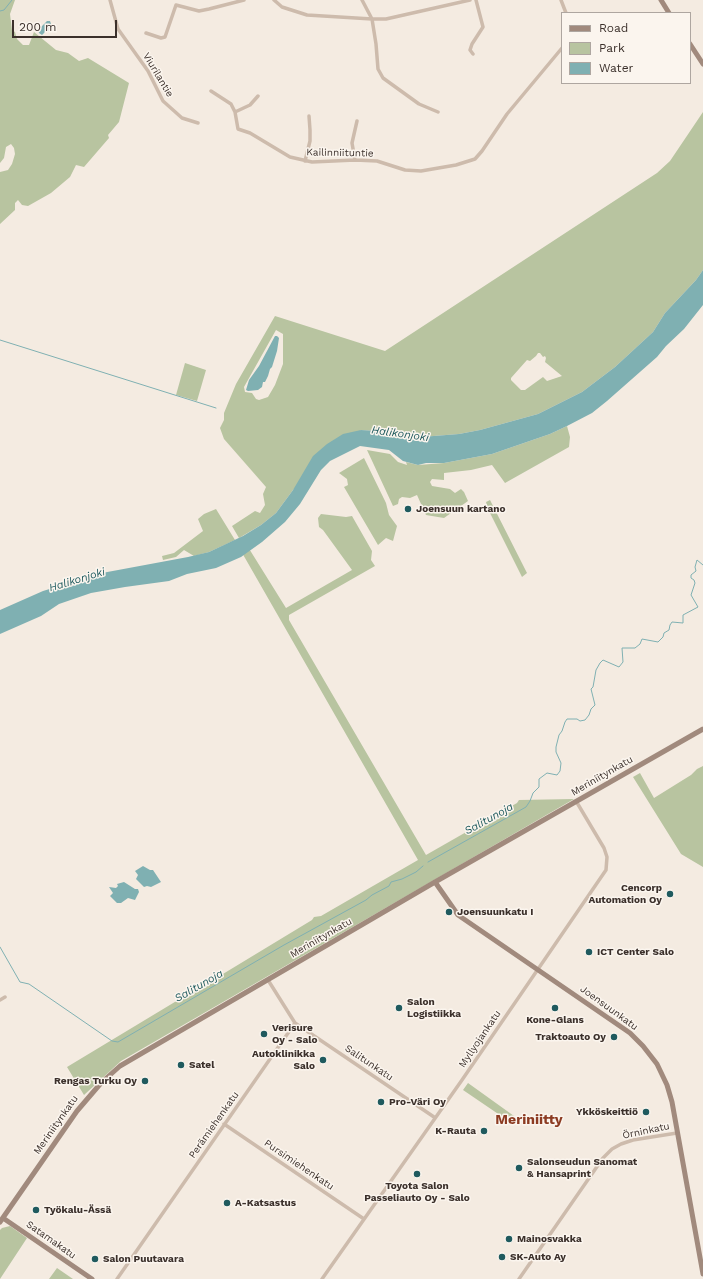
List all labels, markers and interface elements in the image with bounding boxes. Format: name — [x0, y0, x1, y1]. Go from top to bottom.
scale bar — [14, 12, 119, 38]
legend — [561, 12, 691, 84]
text: 200 m — [19, 20, 56, 34]
text: Road — [599, 21, 628, 35]
text: Park — [599, 41, 625, 55]
street label: Viurilantie — [140, 51, 176, 99]
text: Water — [599, 61, 633, 75]
street label: Kailinniituntie — [306, 146, 374, 160]
water label: Halikonjoki — [370, 423, 430, 445]
place label: Joensuun kartano — [416, 503, 505, 515]
marker: Joensuun kartano — [403, 504, 413, 514]
water label: Halikonjoki — [47, 565, 107, 595]
street label: Meriniitynkatu — [569, 753, 635, 799]
water label: Salitunoja — [462, 800, 516, 838]
place label: Cencorp Automation Oy — [588, 882, 662, 906]
marker: Cencorp Automation Oy — [665, 889, 675, 899]
place label: Joensuunkatu I — [457, 906, 533, 918]
marker: Joensuunkatu I — [444, 907, 454, 917]
street label: Meriniitynkatu — [288, 915, 354, 961]
place label: ICT Center Salo — [597, 946, 674, 958]
marker: ICT Center Salo — [584, 947, 594, 957]
water label: Salitunoja — [172, 967, 226, 1005]
street label: Joensuunkatu — [578, 983, 640, 1033]
place label: Salon Logistiikka — [407, 996, 461, 1020]
marker: Salon Logistiikka — [394, 1003, 404, 1013]
marker: Kone-Glans — [550, 1003, 560, 1013]
street label: Myllyojankatu — [456, 1008, 504, 1070]
place label: Kone-Glans — [526, 1014, 584, 1026]
place label: Verisure Oy - Salo — [272, 1022, 317, 1046]
marker: Verisure Oy - Salo — [259, 1029, 269, 1039]
place label: Traktoauto Oy — [535, 1031, 606, 1043]
marker: Traktoauto Oy — [609, 1032, 619, 1042]
street label: Salitunkatu — [343, 1042, 395, 1084]
place label: Autoklinikka Salo — [252, 1048, 315, 1072]
marker: Autoklinikka Salo — [318, 1055, 328, 1065]
place label: Satel — [189, 1059, 214, 1071]
marker: Satel — [176, 1060, 186, 1070]
place label: Rengas Turku Oy — [54, 1075, 137, 1087]
marker: Rengas Turku Oy — [140, 1076, 150, 1086]
street label: Perämiehenkatu — [186, 1089, 242, 1161]
street label: Meriniitynkatu — [31, 1093, 81, 1157]
place label: Pro-Väri Oy — [389, 1096, 446, 1108]
marker: Pro-Väri Oy — [376, 1097, 386, 1107]
place label: Ykköskeittiö — [576, 1106, 638, 1118]
marker: Ykköskeittiö — [641, 1107, 651, 1117]
district label: Meriniitty — [495, 1112, 563, 1128]
street label: Örninkatu — [621, 1120, 671, 1142]
place label: K-Rauta — [435, 1125, 476, 1137]
marker: K-Rauta — [479, 1126, 489, 1136]
street label: Pursimiehenkatu — [262, 1137, 336, 1193]
place label: Salonseudun Sanomat & Hansaprint — [527, 1156, 637, 1180]
marker: Salonseudun Sanomat & Hansaprint — [514, 1163, 524, 1173]
marker: Toyota Salon Passeliauto Oy - Salo — [412, 1169, 422, 1179]
place label: Toyota Salon Passeliauto Oy - Salo — [364, 1180, 470, 1204]
place label: A-Katsastus — [235, 1197, 296, 1209]
marker: A-Katsastus — [222, 1198, 232, 1208]
place label: Työkalu-Ässä — [44, 1204, 111, 1216]
marker: Työkalu-Ässä — [31, 1205, 41, 1215]
street label: Satamakatu — [24, 1218, 78, 1262]
place label: Mainosvakka — [517, 1233, 582, 1245]
marker: Mainosvakka — [504, 1234, 514, 1244]
place label: SK-Auto Ay — [510, 1251, 566, 1263]
marker: SK-Auto Ay — [497, 1252, 507, 1262]
place label: Salon Puutavara — [103, 1253, 184, 1265]
marker: Salon Puutavara — [90, 1254, 100, 1264]

